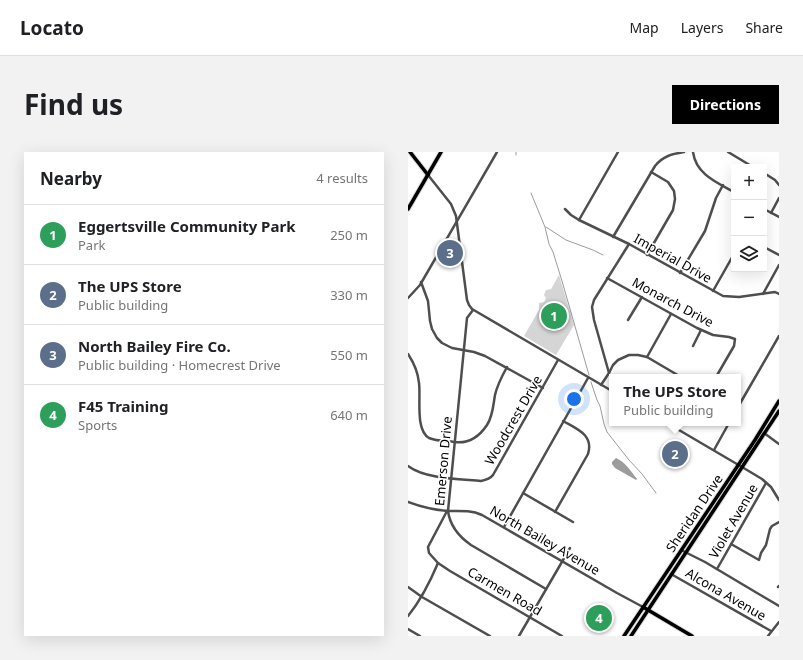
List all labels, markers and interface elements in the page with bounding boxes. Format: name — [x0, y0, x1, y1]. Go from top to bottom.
text: Locato — [20, 15, 84, 41]
text: Map — [630, 18, 659, 37]
text: Layers — [681, 18, 723, 37]
text: Share — [745, 18, 783, 37]
text: Find us — [24, 85, 123, 123]
button: Directions — [672, 85, 779, 124]
map controls — [731, 164, 767, 272]
button: + — [731, 164, 767, 200]
text: Nearby — [40, 167, 102, 190]
text: 4 results — [316, 169, 368, 187]
button: − — [731, 200, 767, 236]
text: Eggertsville Community Park — [78, 216, 295, 236]
text: 1 — [49, 226, 57, 244]
text: 250 m — [330, 226, 368, 244]
street label: Imperial Drive — [631, 229, 715, 287]
text: Park — [78, 236, 105, 254]
button: layers — [731, 236, 767, 272]
pin: 3 — [437, 238, 463, 268]
street label: Monarch Drive — [629, 273, 717, 331]
text: The UPS Store — [78, 276, 182, 296]
text: 2 — [49, 286, 57, 304]
text: 330 m — [330, 286, 368, 304]
text: Public building — [78, 296, 168, 314]
pin: 1 — [541, 301, 567, 331]
text: North Bailey Fire Co. — [78, 336, 231, 356]
text: 3 — [49, 346, 57, 364]
text: 550 m — [330, 346, 368, 364]
text: Public building · Homecrest Drive — [78, 356, 281, 374]
street label: Woodcrest Drive — [480, 372, 546, 468]
popup — [609, 374, 741, 426]
text: The UPS Store — [623, 381, 727, 401]
your location — [564, 389, 584, 409]
text: F45 Training — [78, 396, 169, 416]
text: Public building — [623, 401, 714, 419]
text: 4 — [49, 406, 57, 424]
text: 640 m — [330, 406, 368, 424]
text: Sports — [78, 416, 117, 434]
street label: Emerson Drive — [430, 416, 456, 506]
pin: 2 — [662, 439, 688, 469]
street label: Sheridan Drive — [661, 471, 727, 555]
street label: Violet Avenue — [704, 480, 762, 562]
street label: North Bailey Avenue — [487, 501, 603, 579]
street label: Carmen Road — [465, 562, 545, 620]
street label: Alcona Avenue — [682, 564, 770, 624]
pin: 4 — [586, 603, 612, 633]

